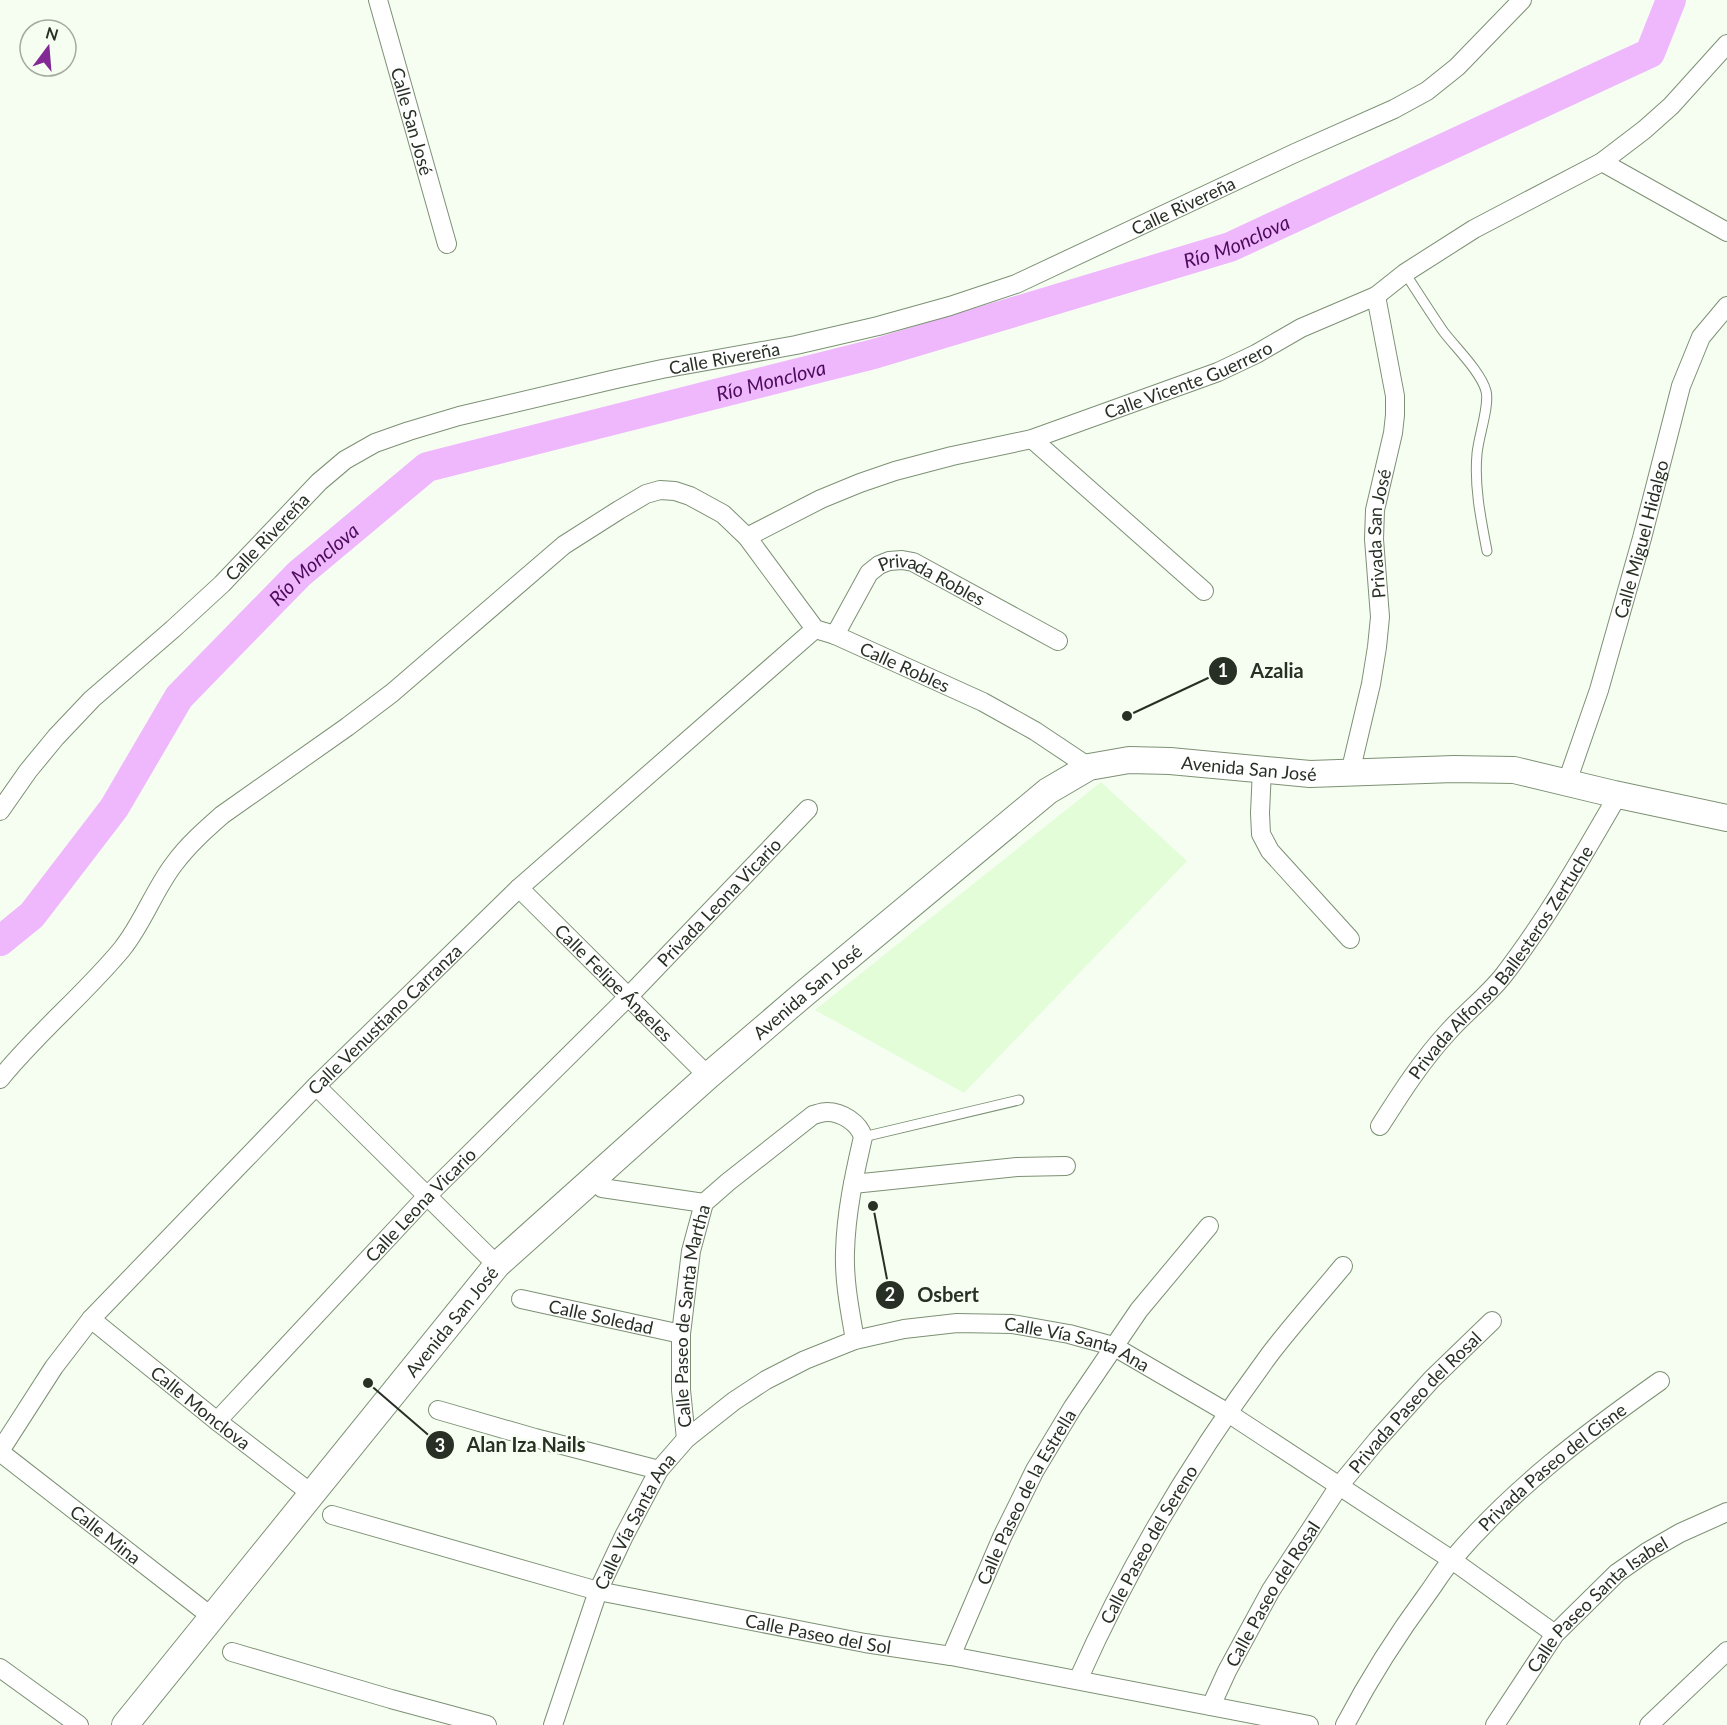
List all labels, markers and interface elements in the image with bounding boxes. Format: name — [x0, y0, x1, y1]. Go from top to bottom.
north arrow — [18, 18, 78, 78]
text: N — [44, 22, 61, 44]
street label: Calle San José — [387, 65, 438, 178]
street label: Calle Rivereña — [1128, 172, 1239, 239]
water label: Río Monclova — [1180, 209, 1293, 272]
street label: Calle Vicente Guerrero — [1101, 336, 1276, 423]
street label: Calle Rivereña — [667, 337, 782, 379]
water label: Río Monclova — [713, 355, 828, 405]
street label: Calle Miguel Hidalgo — [1609, 458, 1673, 621]
street label: Privada San José — [1363, 467, 1395, 599]
street label: Calle Rivereña — [220, 488, 314, 585]
water label: Río Monclova — [263, 518, 363, 610]
street label: Privada Robles — [875, 549, 989, 610]
street label: Calle Robles — [857, 637, 954, 697]
callout: Azalia — [1208, 652, 1315, 690]
text: Azalia — [1249, 658, 1304, 682]
text: 1 — [1218, 659, 1228, 681]
street label: Avenida San José — [1180, 751, 1317, 785]
street label: Privada Leona Vicario — [652, 833, 785, 971]
street label: Privada Alfonso Ballesteros Zertuche — [1403, 841, 1597, 1083]
street label: Calle Felipe Ángeles — [551, 919, 678, 1046]
street label: Calle Venustiano Carranza — [303, 939, 466, 1099]
street label: Avenida San José — [748, 940, 866, 1044]
street label: Calle Leona Vicario — [360, 1143, 480, 1266]
street label: Calle Paseo de Santa Martha — [670, 1202, 714, 1429]
street label: Avenida San José — [400, 1262, 503, 1381]
callout: Osbert — [875, 1276, 991, 1314]
text: Osbert — [917, 1282, 979, 1306]
text: 2 — [885, 1283, 895, 1305]
street label: Calle Soledad — [547, 1294, 655, 1339]
street label: Calle Vía Santa Ana — [1004, 1313, 1154, 1376]
street label: Privada Paseo del Rosal — [1344, 1327, 1486, 1477]
street label: Calle Monclova — [147, 1361, 255, 1454]
street label: Privada Paseo del Cisne — [1473, 1398, 1630, 1535]
street label: Calle Paseo de la Estrella — [972, 1405, 1080, 1588]
callout: Alan Iza Nails — [425, 1426, 598, 1464]
text: Alan Iza Nails — [465, 1432, 586, 1456]
text: 3 — [435, 1434, 445, 1456]
street label: Calle Vía Santa Ana — [589, 1448, 680, 1593]
street label: Calle Paseo del Sereno — [1095, 1461, 1202, 1627]
street label: Calle Mina — [66, 1500, 145, 1569]
street label: Calle Paseo del Rosal — [1221, 1517, 1324, 1670]
street label: Calle Paseo Santa Isabel — [1522, 1531, 1672, 1676]
street label: Calle Paseo del Sol — [744, 1609, 893, 1658]

